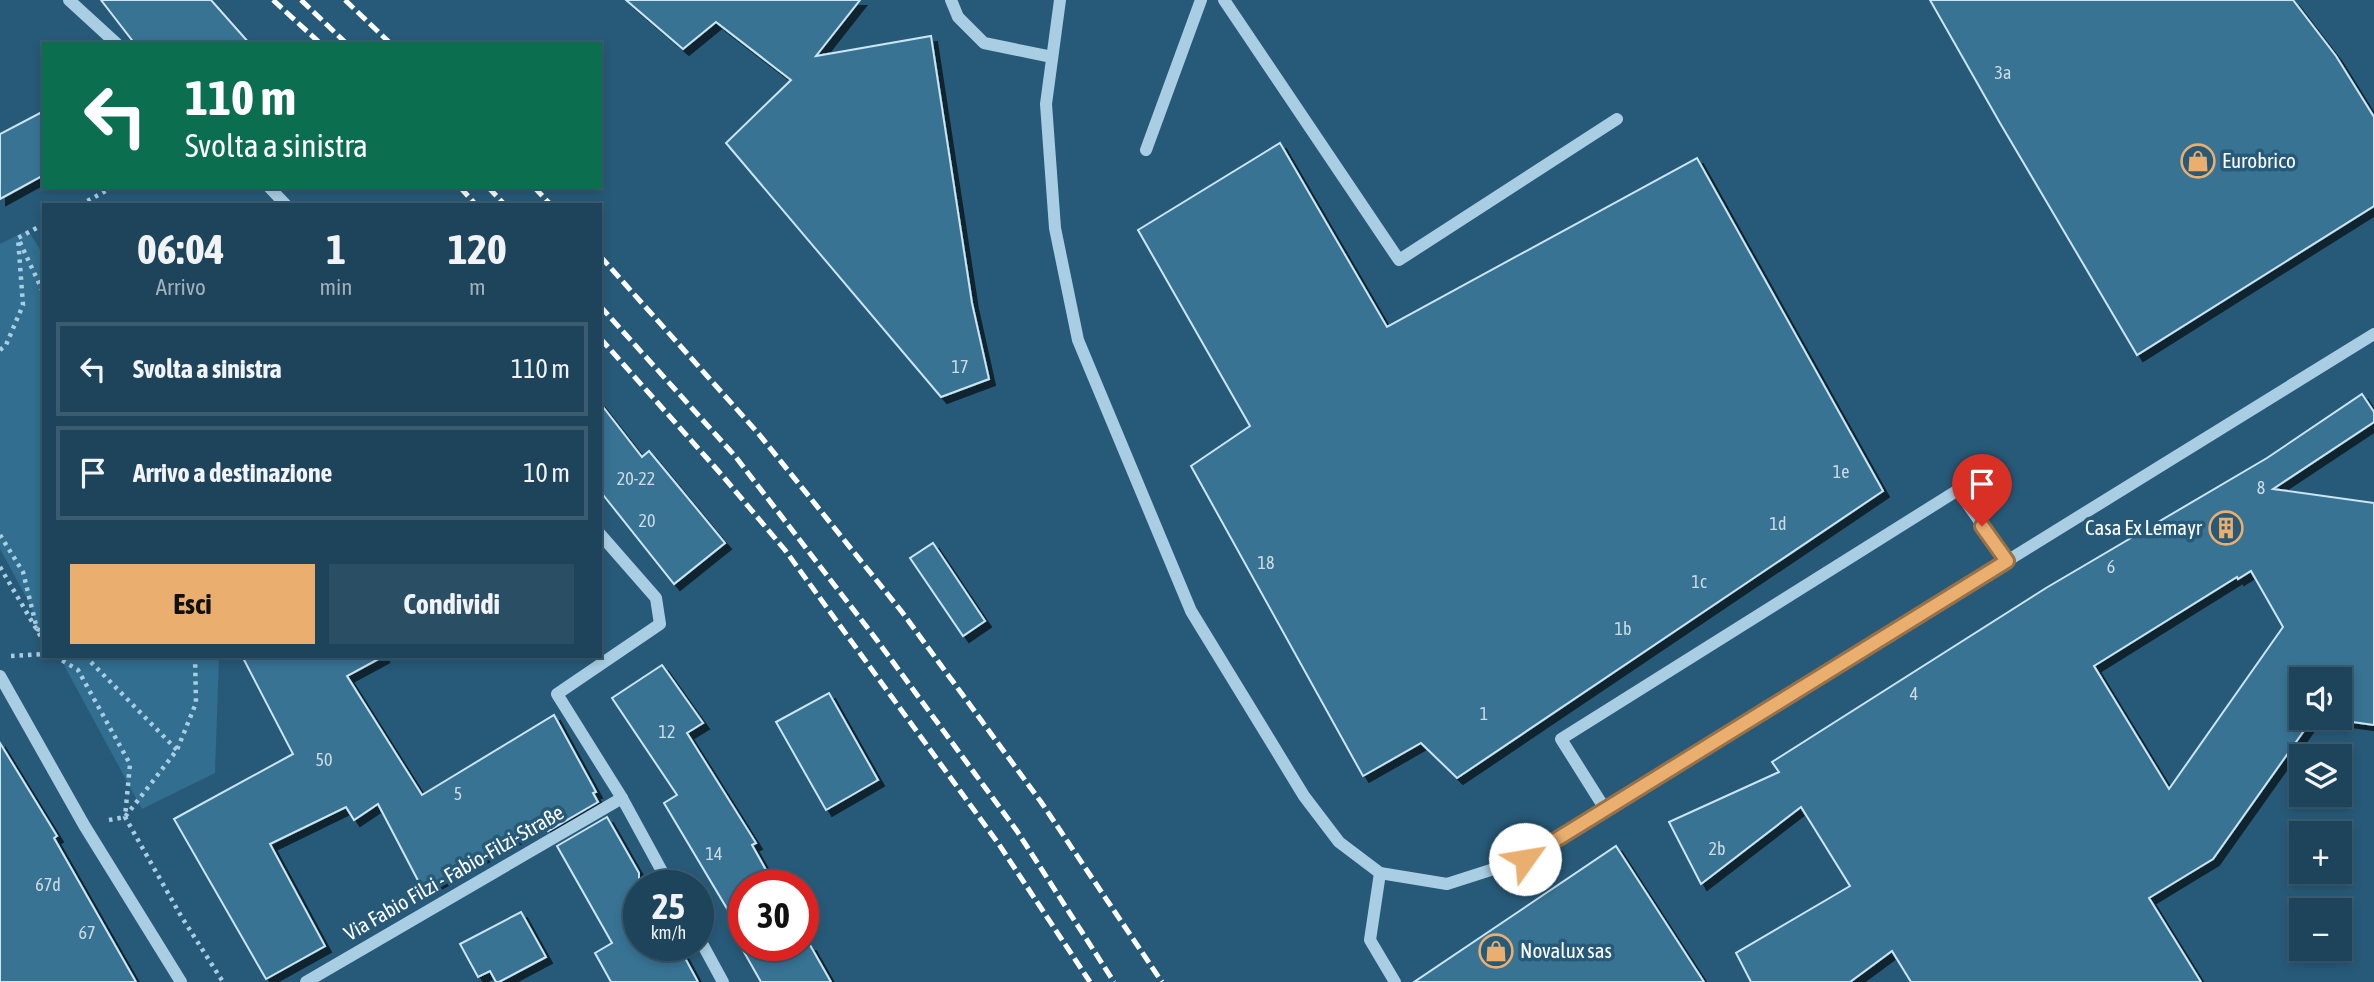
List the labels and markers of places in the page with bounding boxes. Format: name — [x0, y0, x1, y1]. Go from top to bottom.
shop icon: Eurobrico — [2179, 142, 2217, 180]
place label: Eurobrico — [2222, 148, 2296, 172]
pin — [1952, 454, 2012, 526]
building icon: Casa Ex Lemayr — [2207, 509, 2245, 547]
place label: Casa Ex Lemayr — [2085, 515, 2203, 539]
shop icon: Novalux sas — [1477, 932, 1515, 970]
place label: Novalux sas — [1520, 938, 1612, 962]

